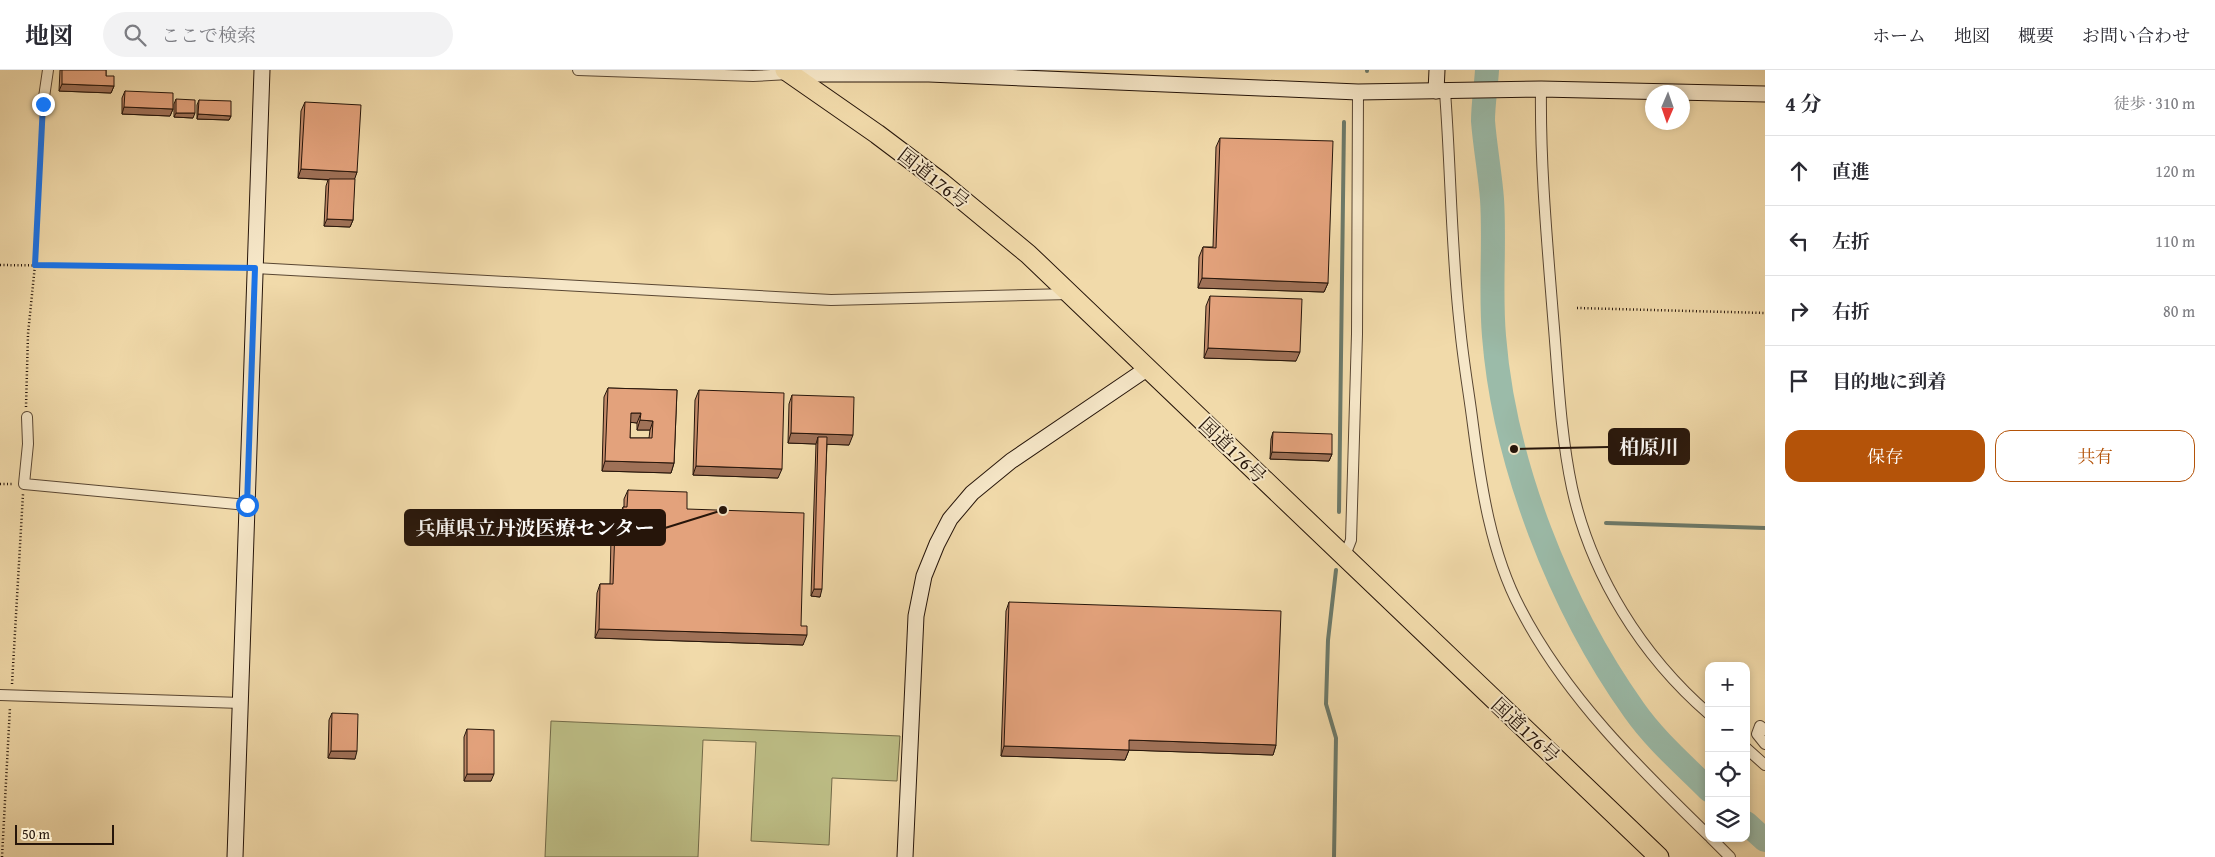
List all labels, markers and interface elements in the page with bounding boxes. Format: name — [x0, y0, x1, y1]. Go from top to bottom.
search box — [103, 12, 453, 57]
text: 地図 — [25, 18, 73, 53]
icon: search — [121, 21, 149, 49]
text: ここで検索 — [161, 21, 256, 49]
text: ホーム — [1872, 22, 1926, 49]
text: 地図 — [1954, 22, 1990, 49]
text: 概要 — [2018, 22, 2054, 49]
text: お問い合わせ — [2082, 22, 2190, 49]
north arrow — [1645, 85, 1690, 130]
text: 4 分 — [1785, 88, 1822, 119]
text: 徒歩 · 310 m — [2114, 91, 2195, 115]
route end — [32, 93, 55, 116]
street label: 国道176号 — [892, 141, 976, 215]
icon: ahead — [1785, 157, 1813, 185]
text: 直進 — [1832, 157, 1870, 185]
text: 120 m — [2155, 159, 2195, 183]
icon: left — [1785, 227, 1813, 255]
text: 左折 — [1832, 227, 1870, 255]
text: 110 m — [2155, 229, 2195, 253]
icon: right — [1785, 297, 1813, 325]
text: 右折 — [1832, 297, 1870, 325]
text: 80 m — [2163, 299, 2195, 323]
icon: arrive — [1785, 367, 1813, 395]
text: 目的地に到着 — [1832, 367, 1946, 395]
street label: 国道176号 — [1193, 411, 1273, 489]
callout: 柏原川 — [1609, 429, 1689, 464]
button: 保存 — [1785, 430, 1985, 482]
button: 共有 — [1995, 430, 2195, 482]
text: 柏原川 — [1619, 432, 1679, 461]
route start — [236, 494, 259, 517]
callout: 兵庫県立丹波医療センター — [405, 510, 665, 545]
text: 兵庫県立丹波医療センター — [415, 513, 655, 542]
map controls — [1705, 662, 1750, 842]
button: + — [1705, 662, 1750, 707]
street label: 国道176号 — [1486, 691, 1566, 769]
button: − — [1705, 707, 1750, 752]
button: locate — [1705, 752, 1750, 797]
button: layers — [1705, 797, 1750, 842]
scale bar — [15, 822, 114, 845]
text: 50 m — [22, 824, 50, 844]

